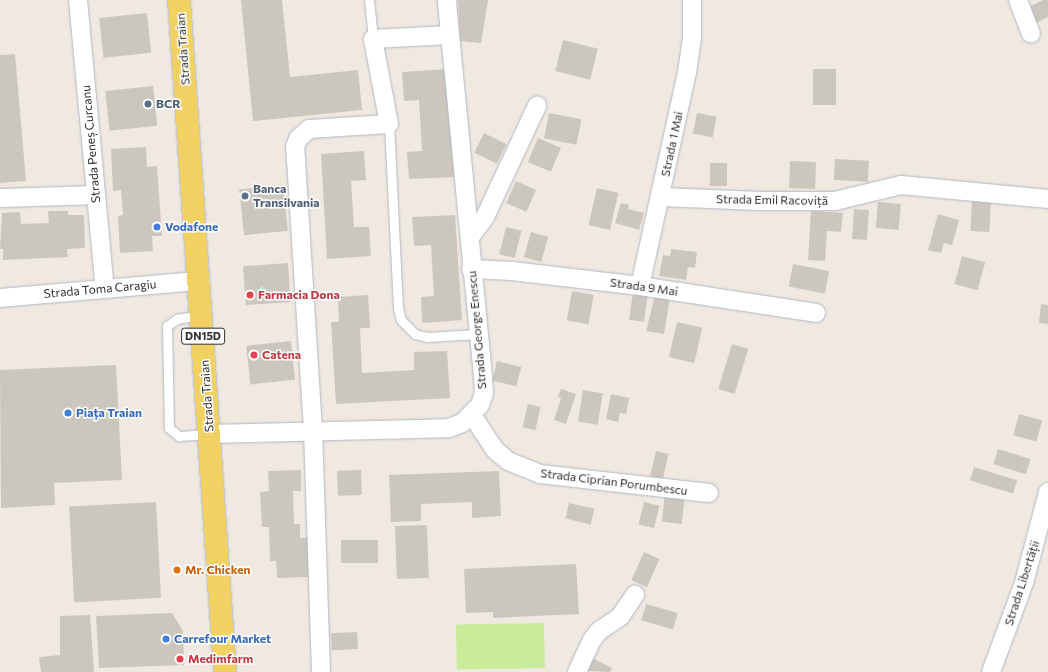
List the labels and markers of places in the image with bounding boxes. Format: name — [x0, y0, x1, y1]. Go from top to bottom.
place label: BCR — [156, 97, 180, 111]
marker: BCR — [143, 99, 153, 109]
place label: Banca Transilvania — [253, 182, 320, 210]
marker: Banca Transilvania — [240, 191, 250, 201]
place label: Vodafone — [165, 220, 218, 234]
marker: Vodafone — [152, 222, 162, 232]
place label: Farmacia Dona — [258, 288, 340, 302]
marker: Farmacia Dona — [245, 290, 255, 300]
place label: Catena — [262, 348, 301, 362]
marker: Catena — [249, 350, 259, 360]
place label: Piața Traian — [76, 406, 142, 420]
marker: Piața Traian — [63, 408, 73, 418]
place label: Mr. Chicken — [185, 563, 251, 577]
marker: Mr. Chicken — [172, 565, 182, 575]
place label: Carrefour Market — [174, 632, 271, 646]
marker: Carrefour Market — [161, 634, 171, 644]
place label: Medimfarm — [188, 652, 253, 666]
marker: Medimfarm — [175, 654, 185, 664]

